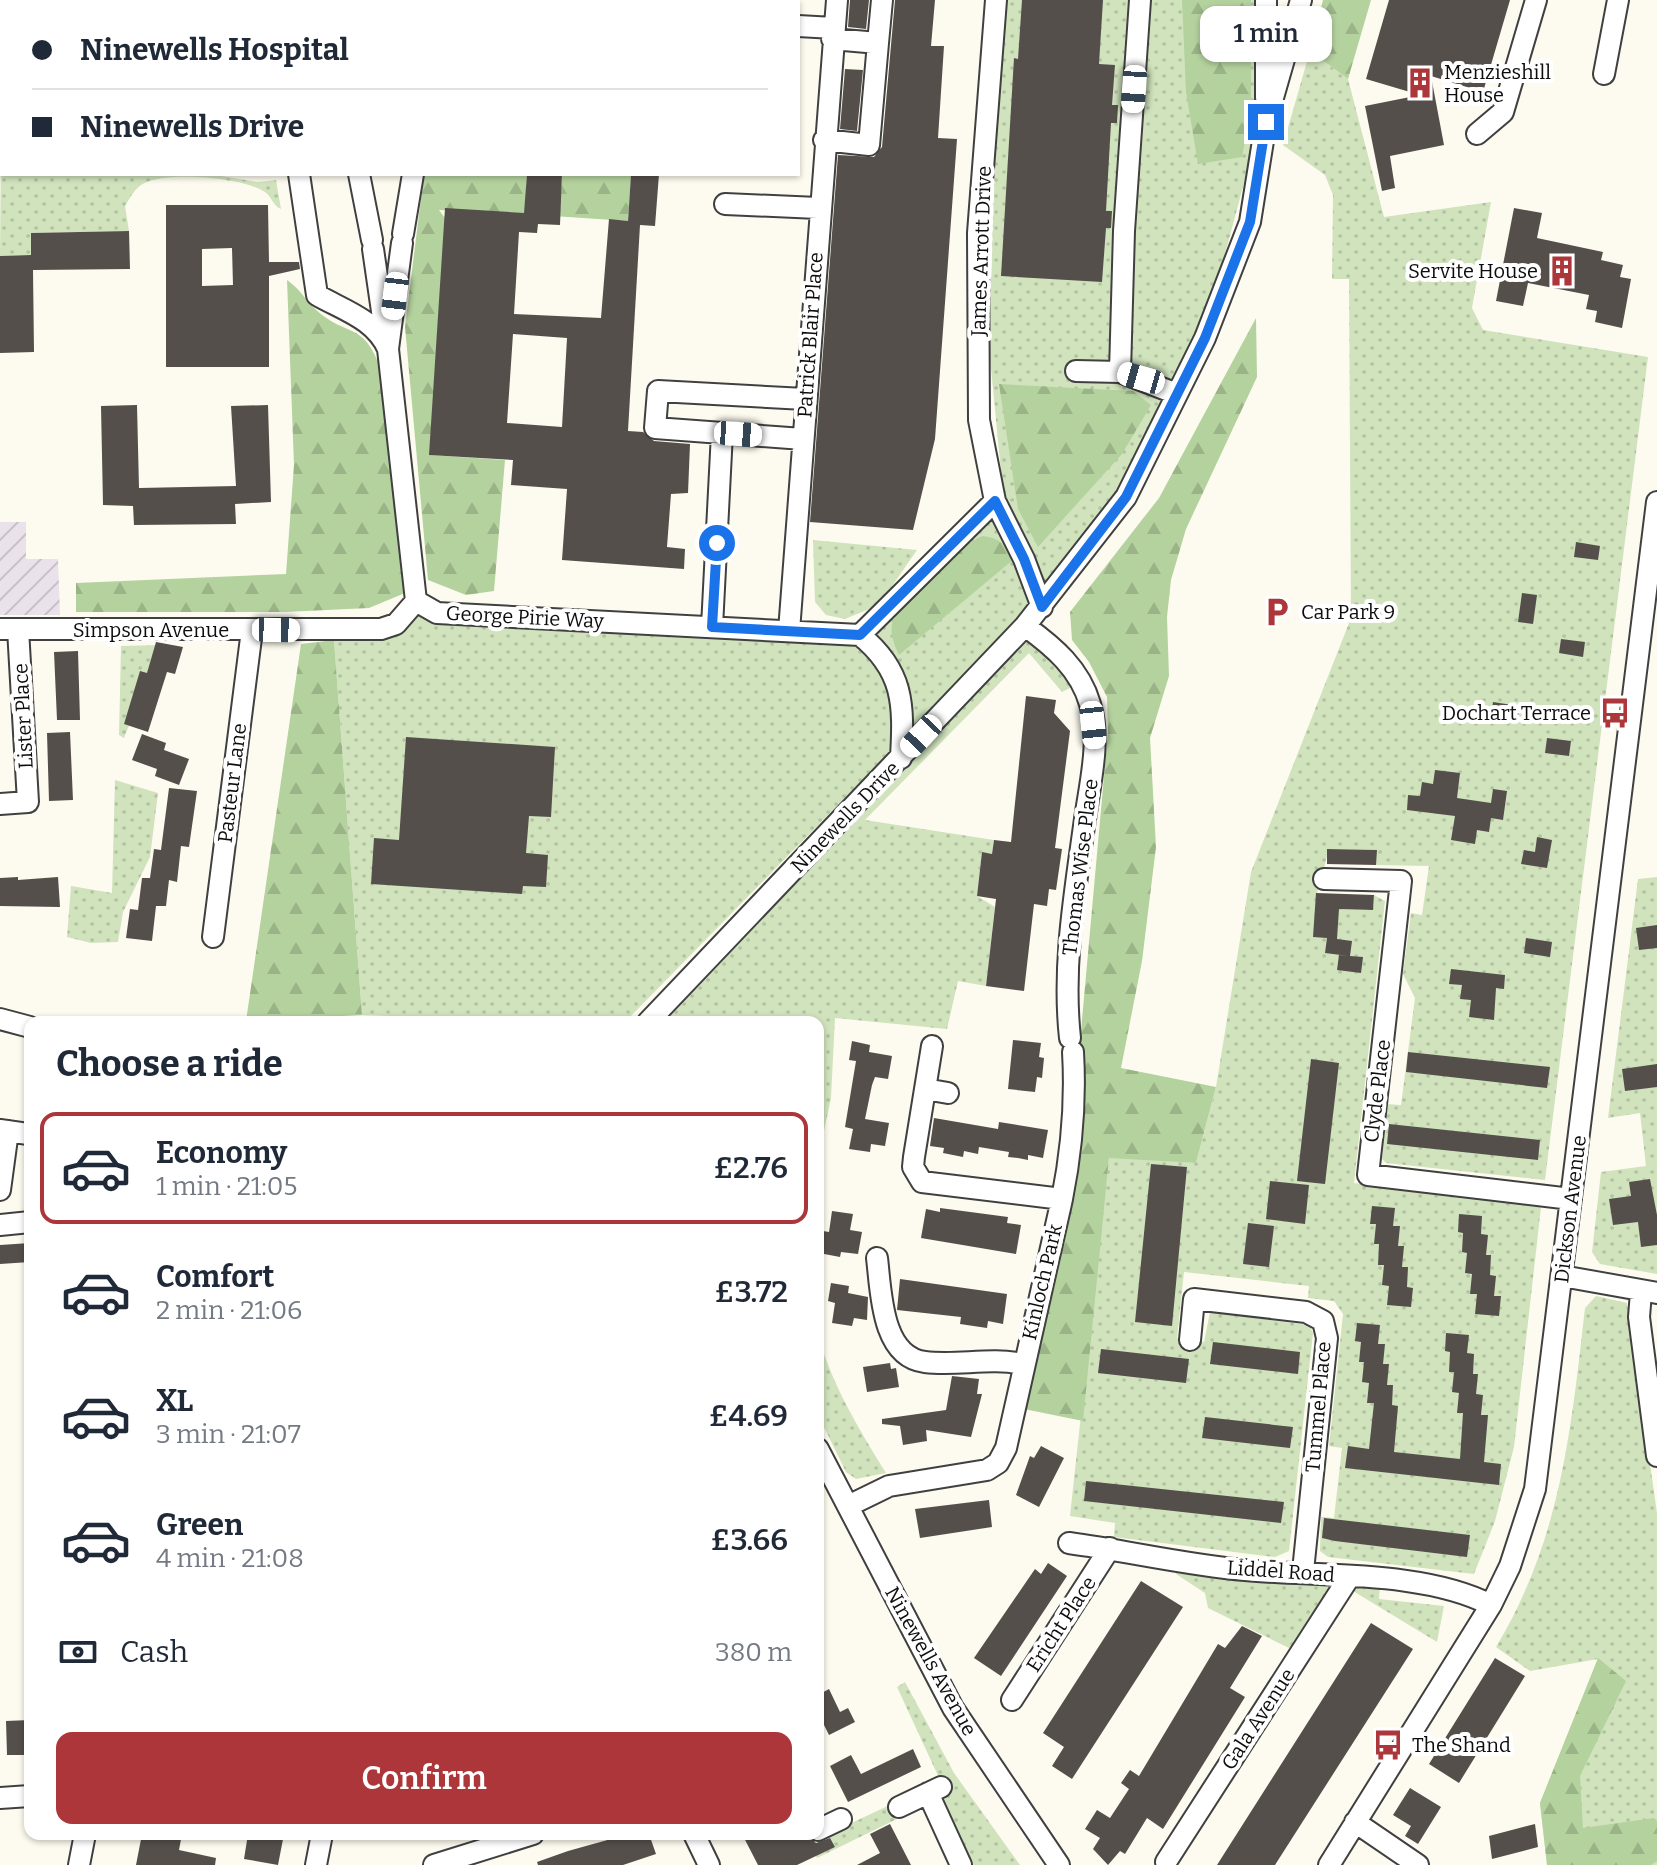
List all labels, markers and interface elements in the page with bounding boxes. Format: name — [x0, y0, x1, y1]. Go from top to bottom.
callout: 1 min — [1200, 6, 1332, 62]
text: 1 min — [1233, 18, 1299, 49]
text: Ninewells Hospital — [80, 32, 349, 68]
place label: Menzieshill House — [1444, 60, 1551, 107]
car — [1120, 64, 1148, 114]
building icon: Menzieshill House — [1403, 66, 1437, 100]
route end — [1248, 104, 1284, 140]
text: Ninewells Drive — [80, 109, 304, 145]
street label: James Arrott Drive — [966, 165, 996, 338]
street label: Patrick Blair Place — [792, 251, 828, 419]
building icon: Servite House — [1545, 254, 1579, 288]
place label: Servite House — [1408, 259, 1538, 283]
car — [380, 271, 410, 321]
car — [1115, 360, 1167, 396]
car — [713, 420, 763, 448]
route start — [699, 525, 735, 561]
parking icon: Car Park 9 — [1260, 595, 1294, 629]
place label: Car Park 9 — [1301, 600, 1395, 624]
street label: George Pirie Way — [445, 601, 605, 633]
street label: Simpson Avenue — [73, 618, 229, 642]
car — [252, 618, 300, 642]
street label: Lister Place — [8, 662, 38, 770]
bus stop icon: Dochart Terrace — [1598, 696, 1632, 730]
car — [1079, 700, 1107, 750]
place label: Dochart Terrace — [1442, 701, 1591, 725]
car — [896, 710, 946, 762]
street label: Pasteur Lane — [213, 722, 251, 844]
street label: Ninewells Drive — [786, 756, 904, 878]
street label: Thomas Wise Place — [1057, 777, 1103, 957]
street label: Clyde Place — [1359, 1038, 1395, 1144]
text: Choose a ride — [56, 1042, 283, 1086]
icon: car — [60, 1132, 132, 1204]
street label: Dickson Avenue — [1549, 1134, 1591, 1284]
text: Economy — [156, 1135, 287, 1171]
text: £2.76 — [713, 1150, 788, 1186]
text: 1 min · 21:05 — [156, 1171, 297, 1202]
street label: Kinloch Park — [1017, 1221, 1067, 1342]
icon: car — [60, 1256, 132, 1328]
text: Comfort — [156, 1259, 274, 1295]
text: £3.72 — [715, 1274, 788, 1310]
text: 2 min · 21:06 — [156, 1295, 302, 1326]
street label: Tummel Place — [1300, 1340, 1336, 1474]
icon: car — [60, 1380, 132, 1452]
text: XL — [156, 1383, 193, 1419]
text: £4.69 — [709, 1398, 788, 1434]
text: 3 min · 21:07 — [156, 1419, 301, 1450]
icon: car — [60, 1504, 132, 1576]
text: Green — [156, 1507, 243, 1543]
text: £3.66 — [711, 1522, 788, 1558]
text: 4 min · 21:08 — [156, 1543, 304, 1574]
street label: Liddel Road — [1226, 1555, 1336, 1587]
street label: Ericht Place — [1021, 1572, 1101, 1676]
street label: Ninewells Avenue — [880, 1582, 982, 1740]
icon: cash — [56, 1630, 100, 1674]
text: Cash — [120, 1634, 188, 1670]
text: 380 m — [715, 1637, 792, 1668]
street label: Gala Avenue — [1216, 1664, 1300, 1774]
bus stop icon: The Shand — [1371, 1728, 1405, 1762]
button: Confirm — [56, 1732, 792, 1824]
place label: The Shand — [1412, 1733, 1511, 1757]

